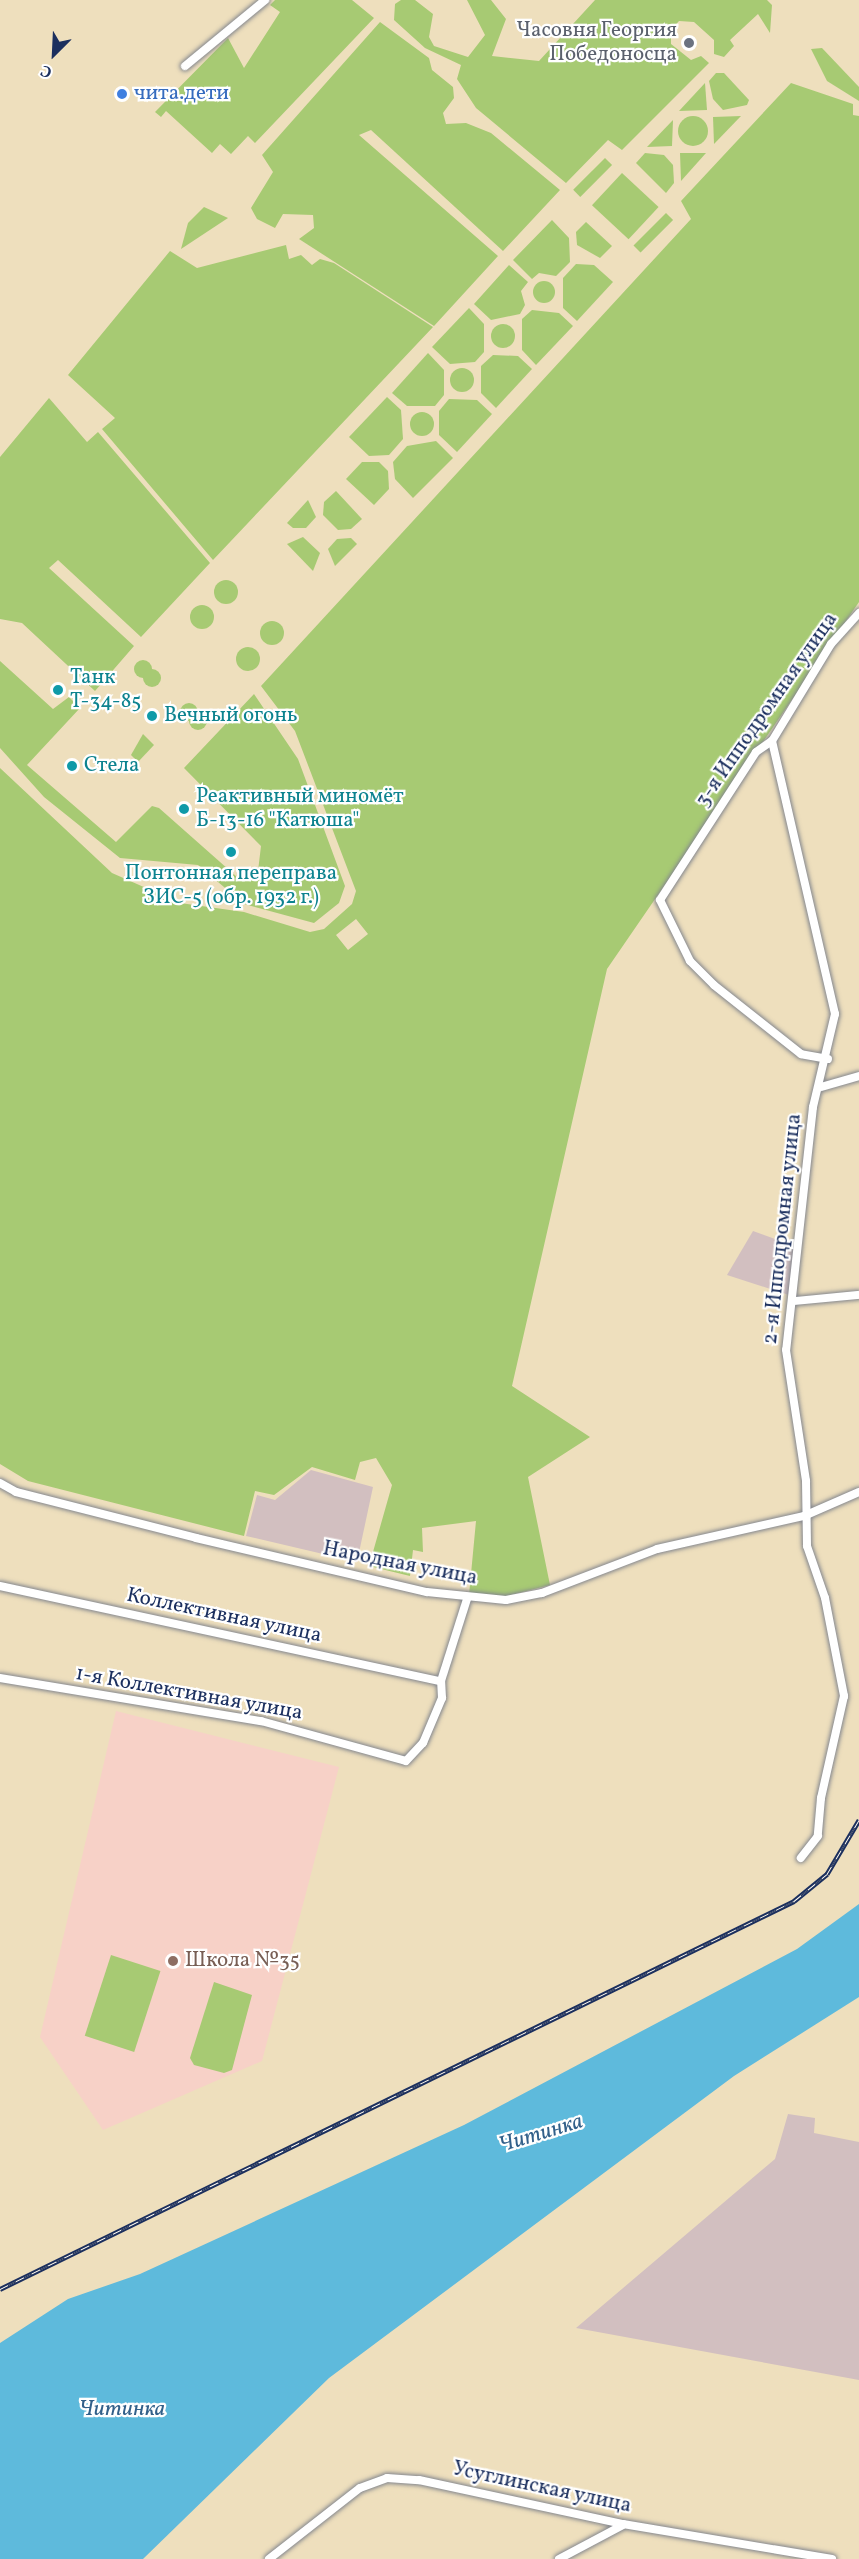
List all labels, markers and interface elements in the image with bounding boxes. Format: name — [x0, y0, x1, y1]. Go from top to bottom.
place label: Часовня Георгия Победоносца — [516, 18, 677, 68]
north arrow — [24, 24, 84, 84]
marker: Часовня Георгия Победоносца — [682, 36, 696, 50]
text: С — [38, 58, 56, 83]
place label: чита.дети — [134, 81, 229, 107]
marker: чита.дети — [115, 87, 129, 101]
street label: 3-я Ипподромная улица — [690, 608, 844, 812]
place label: Танк Т-34-85 — [70, 665, 141, 715]
marker: Танк Т-34-85 — [51, 683, 65, 697]
place label: Вечный огонь — [164, 703, 298, 729]
marker: Вечный огонь — [145, 709, 159, 723]
place label: Стела — [84, 753, 139, 779]
marker: Стела — [65, 759, 79, 773]
place label: Реактивный миномёт Б-13-16 "Катюша" — [196, 784, 404, 834]
marker: Реактивный миномёт Б-13-16 "Катюша" — [177, 802, 191, 816]
marker: Понтонная переправа ЗИС-5 (обр. 1932 г.) — [224, 845, 238, 859]
place label: Понтонная переправа ЗИС-5 (обр. 1932 г.) — [125, 861, 337, 911]
street label: 2-я Ипподромная улица — [758, 1112, 808, 1346]
street label: Народная улица — [320, 1537, 480, 1591]
street label: Коллективная улица — [124, 1583, 324, 1649]
street label: 1-я Коллективная улица — [73, 1662, 305, 1726]
place label: Школа №35 — [185, 1948, 300, 1974]
marker: Школа №35 — [166, 1954, 180, 1968]
water label: Читинка — [496, 2109, 586, 2159]
water label: Читинка — [79, 2397, 165, 2423]
street label: Усуглинская улица — [450, 2457, 634, 2519]

